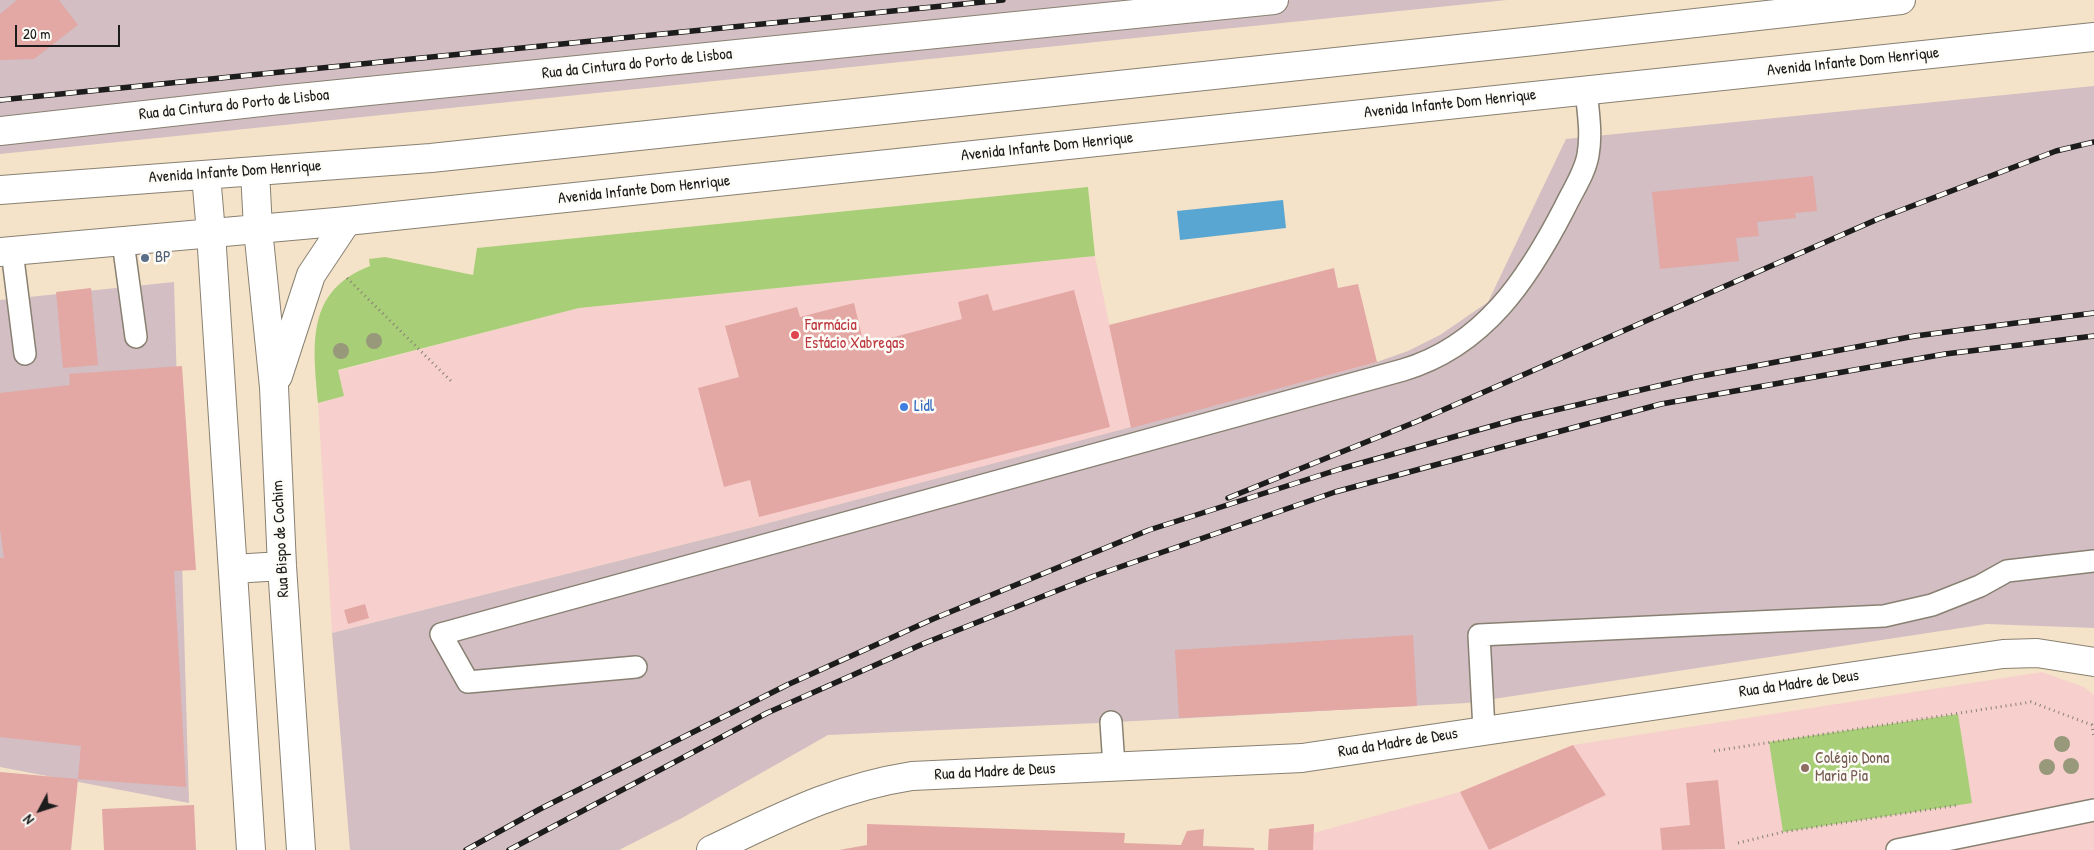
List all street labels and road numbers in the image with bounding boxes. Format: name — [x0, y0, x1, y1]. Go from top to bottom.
street label: Avenida Infante Dom Henrique — [1766, 43, 1940, 81]
street label: Rua da Cintura do Porto de Lisboa — [541, 44, 733, 84]
street label: Rua da Cintura do Porto de Lisboa — [138, 85, 330, 125]
street label: Avenida Infante Dom Henrique — [1363, 85, 1537, 123]
street label: Avenida Infante Dom Henrique — [960, 128, 1134, 166]
street label: Avenida Infante Dom Henrique — [148, 156, 322, 188]
street label: Avenida Infante Dom Henrique — [557, 171, 731, 209]
street label: Rua Bispo de Cochim — [268, 480, 294, 598]
street label: Rua da Madre de Deus — [1738, 666, 1860, 702]
street label: Rua da Madre de Deus — [1337, 724, 1459, 762]
street label: Rua da Madre de Deus — [934, 759, 1056, 785]

